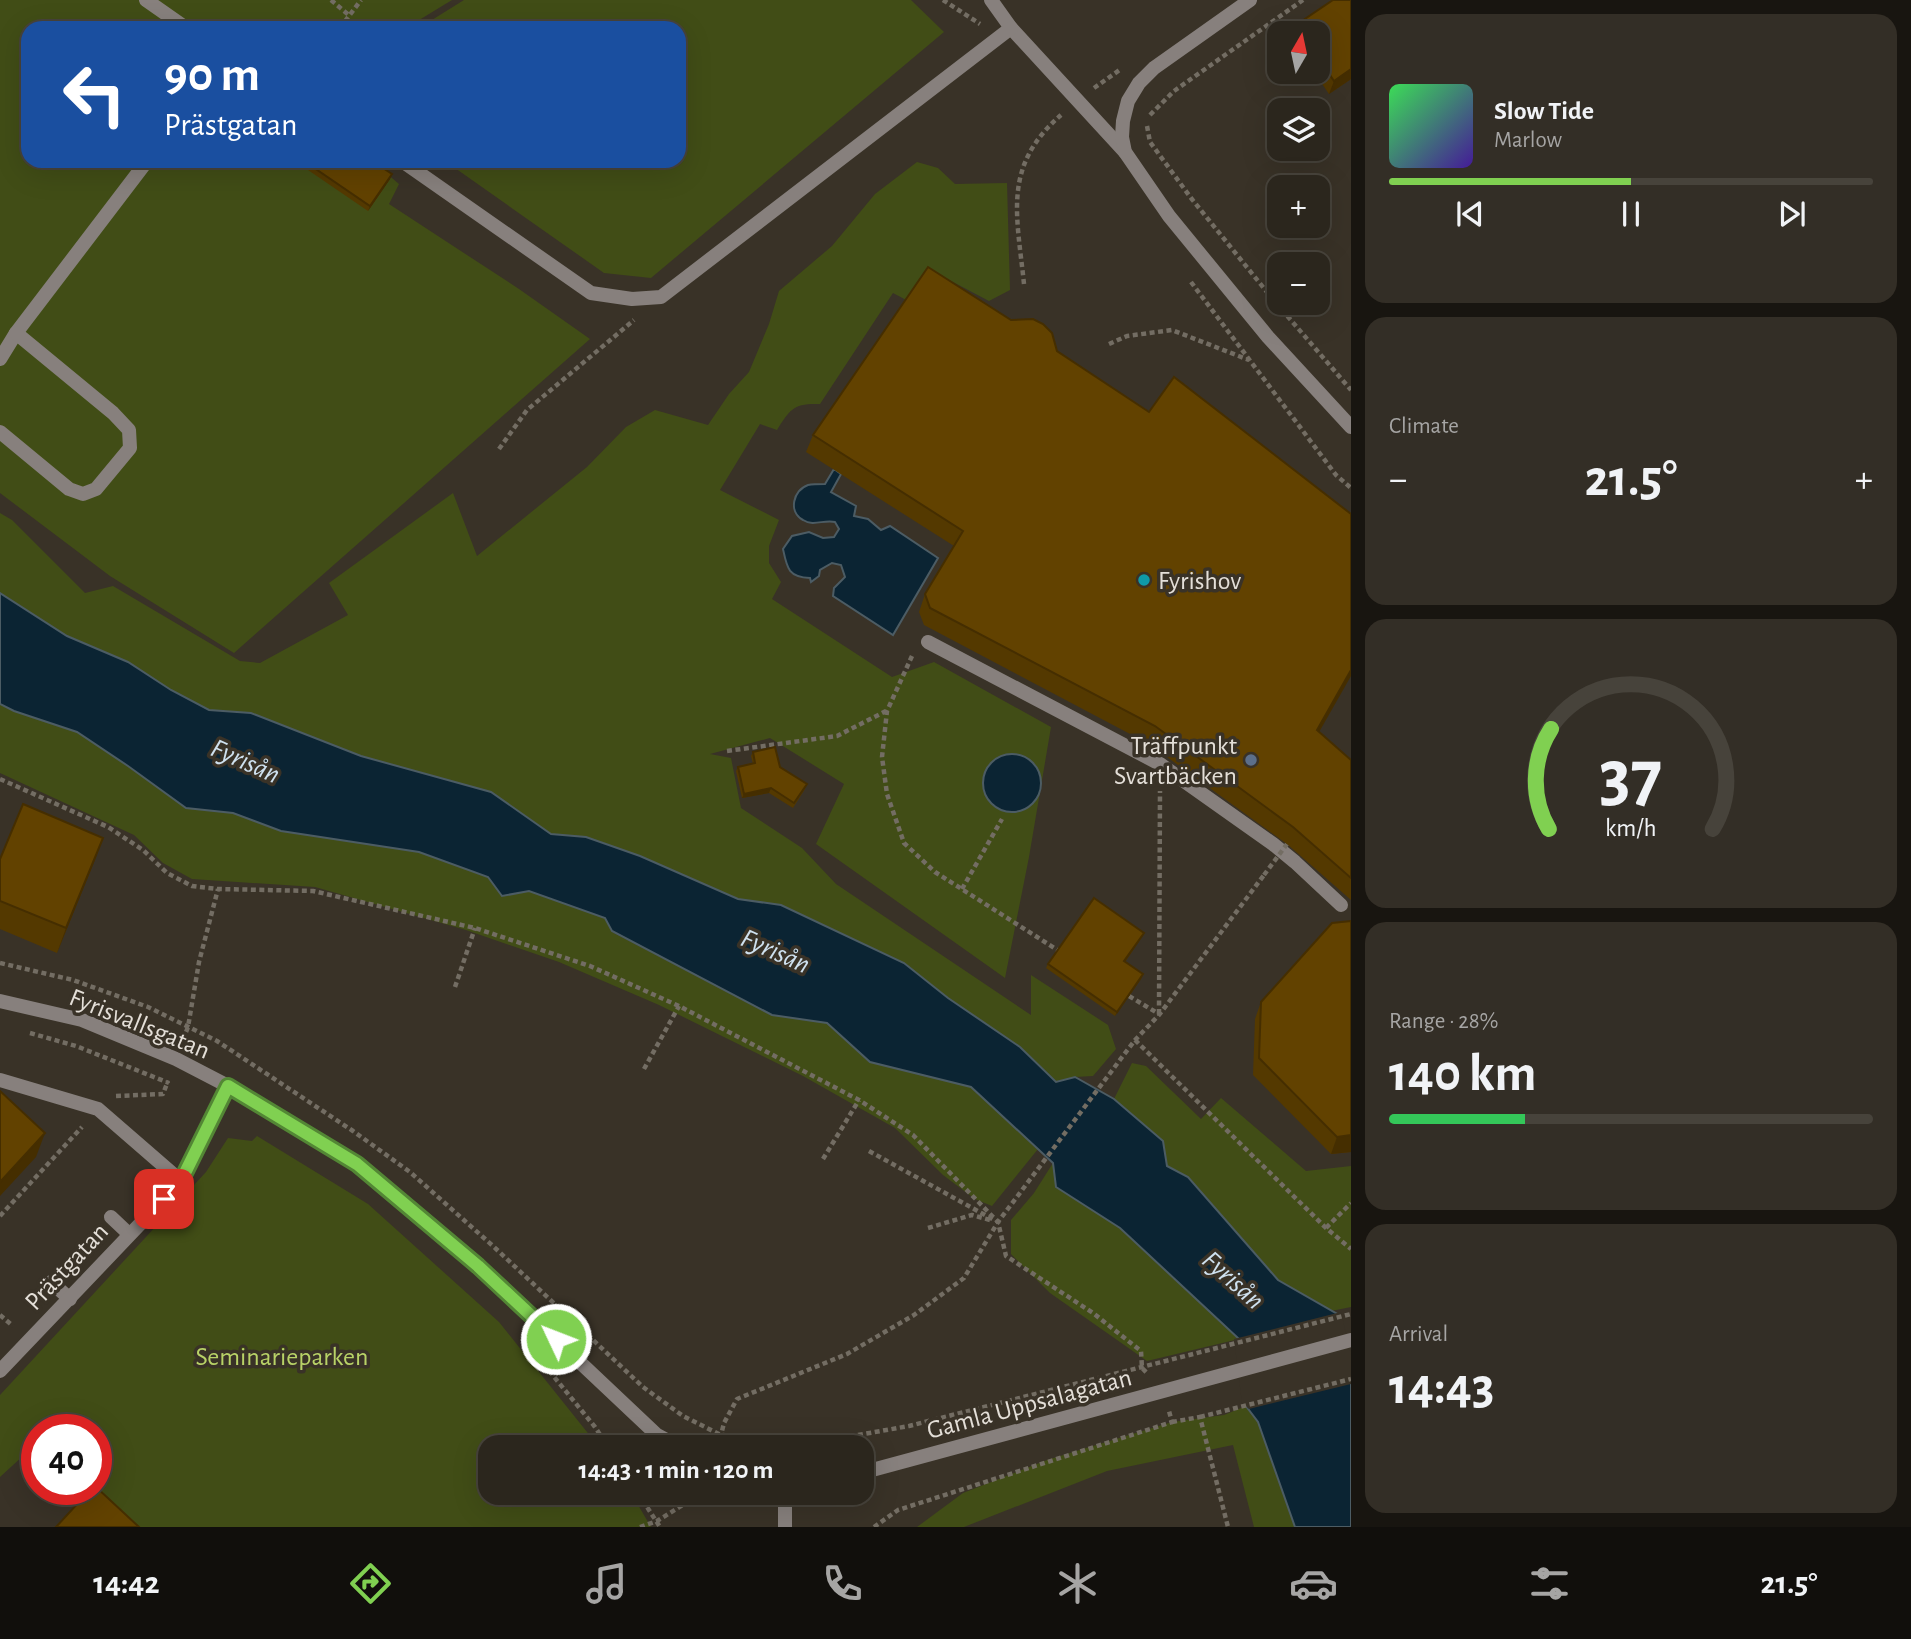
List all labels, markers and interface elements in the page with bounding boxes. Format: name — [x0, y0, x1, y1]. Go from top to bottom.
north arrow — [1267, 21, 1330, 84]
map controls — [1267, 21, 1330, 315]
icon: left — [49, 49, 140, 140]
text: 90 m — [164, 51, 260, 100]
button: layers — [1267, 98, 1330, 161]
text: Slow Tide — [1494, 98, 1594, 124]
text: Prästgatan — [164, 109, 298, 141]
text: Marlow — [1494, 129, 1562, 152]
button: + — [1267, 175, 1330, 238]
icon: previous — [1451, 195, 1489, 233]
icon: pause — [1612, 195, 1650, 233]
icon: next — [1773, 195, 1811, 233]
button: − — [1267, 252, 1330, 315]
text: Climate — [1389, 415, 1459, 438]
text: 21.5° — [1585, 453, 1677, 505]
text: − — [1389, 461, 1407, 499]
text: + — [1855, 461, 1873, 499]
place label: Fyrishov — [1158, 568, 1241, 594]
marker: Fyrishov — [1136, 572, 1152, 588]
place label: Träffpunkt Svartbäcken — [1114, 733, 1237, 789]
water label: Fyrisån — [206, 734, 284, 789]
text: 37 — [1600, 742, 1662, 815]
marker: Träffpunkt Svartbäcken — [1243, 752, 1259, 768]
text: km/h — [1605, 816, 1657, 841]
water label: Fyrisån — [736, 924, 814, 979]
street label: Fyrisvallsgatan — [66, 984, 214, 1064]
text: Range · 28% — [1389, 1010, 1499, 1033]
text: 140 km — [1389, 1048, 1537, 1100]
pin — [134, 1169, 194, 1229]
icon: arrive — [145, 1180, 183, 1218]
street label: Prästgatan — [20, 1218, 113, 1315]
water label: Fyrisån — [1196, 1246, 1269, 1315]
position arrow — [519, 1302, 593, 1376]
text: Arrival — [1389, 1323, 1448, 1346]
park label: Seminarieparken — [196, 1344, 368, 1370]
text: 14:43 — [1389, 1361, 1494, 1413]
street label: Gamla Uppsalagatan — [924, 1364, 1134, 1444]
speed limit sign: 40 — [21, 1414, 112, 1505]
text: 14:43 · 1 min · 120 m — [578, 1457, 774, 1483]
icon: directions — [346, 1559, 395, 1608]
icon: music — [582, 1559, 631, 1608]
icon: phone — [818, 1559, 867, 1608]
icon: climate — [1053, 1559, 1102, 1608]
icon: car — [1289, 1559, 1338, 1608]
icon: filters — [1525, 1559, 1574, 1608]
text: 14:42 — [93, 1567, 159, 1599]
text: 21.5° — [1761, 1567, 1818, 1599]

